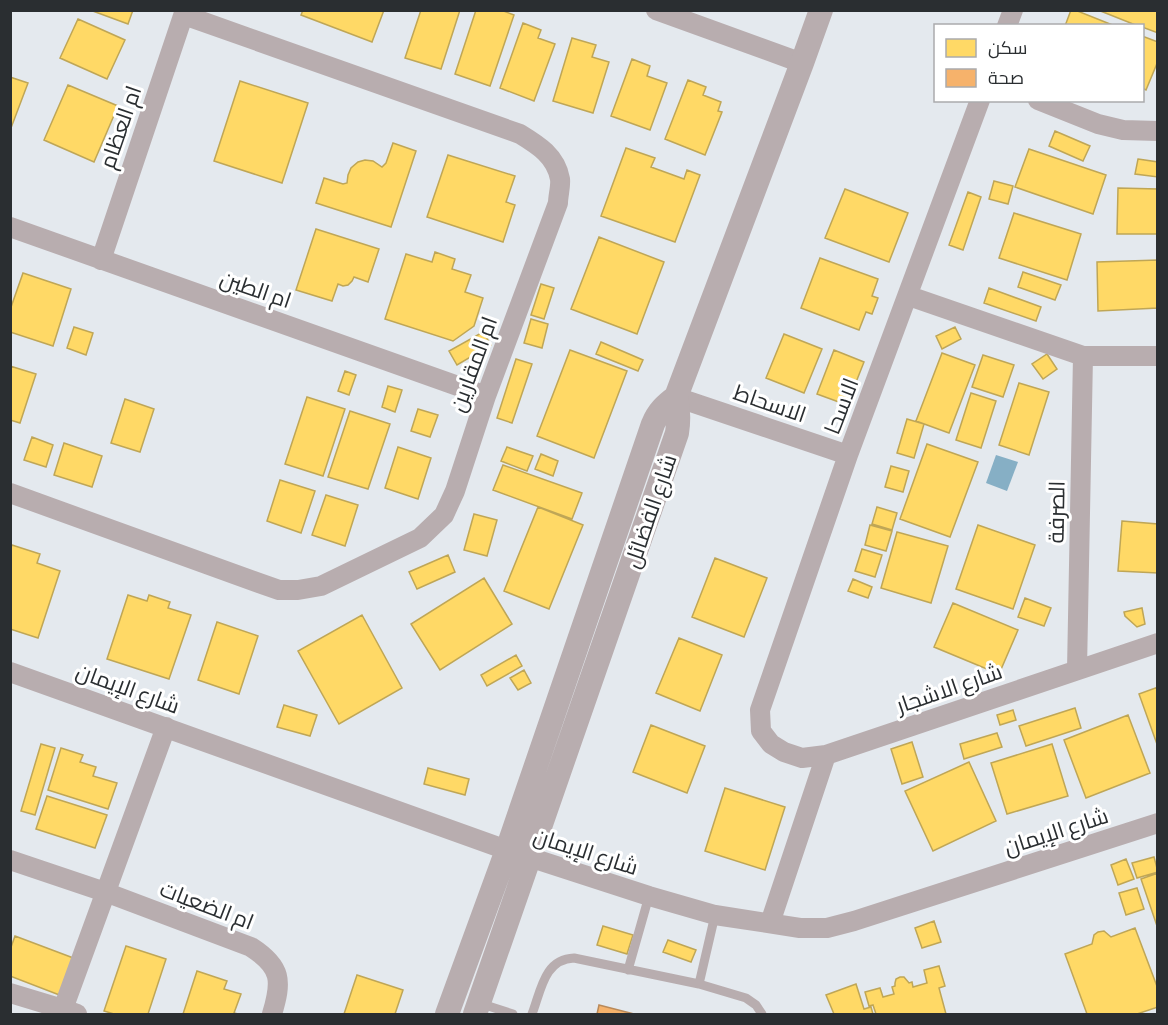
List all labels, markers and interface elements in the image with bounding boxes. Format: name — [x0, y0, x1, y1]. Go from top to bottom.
legend — [934, 24, 1144, 102]
text: سكن — [988, 40, 1027, 59]
text: صحة — [988, 70, 1024, 88]
street label: ام العظام — [97, 83, 149, 173]
street label: ام الطين — [216, 268, 294, 316]
street label: ام المقارين — [447, 314, 505, 416]
street label: الاسحا — [821, 375, 863, 437]
street label: الاسحاط — [731, 381, 809, 427]
street label: شارع الفضائل — [621, 452, 684, 572]
street label: الصرفة — [1045, 481, 1070, 544]
street label: شارع الإيمان — [72, 660, 182, 721]
street label: شارع الاشجار — [892, 661, 1006, 721]
street label: شارع الإيمان — [1001, 805, 1112, 862]
street label: شارع الإيمان — [530, 825, 641, 882]
street label: ام الضعيات — [155, 878, 257, 938]

